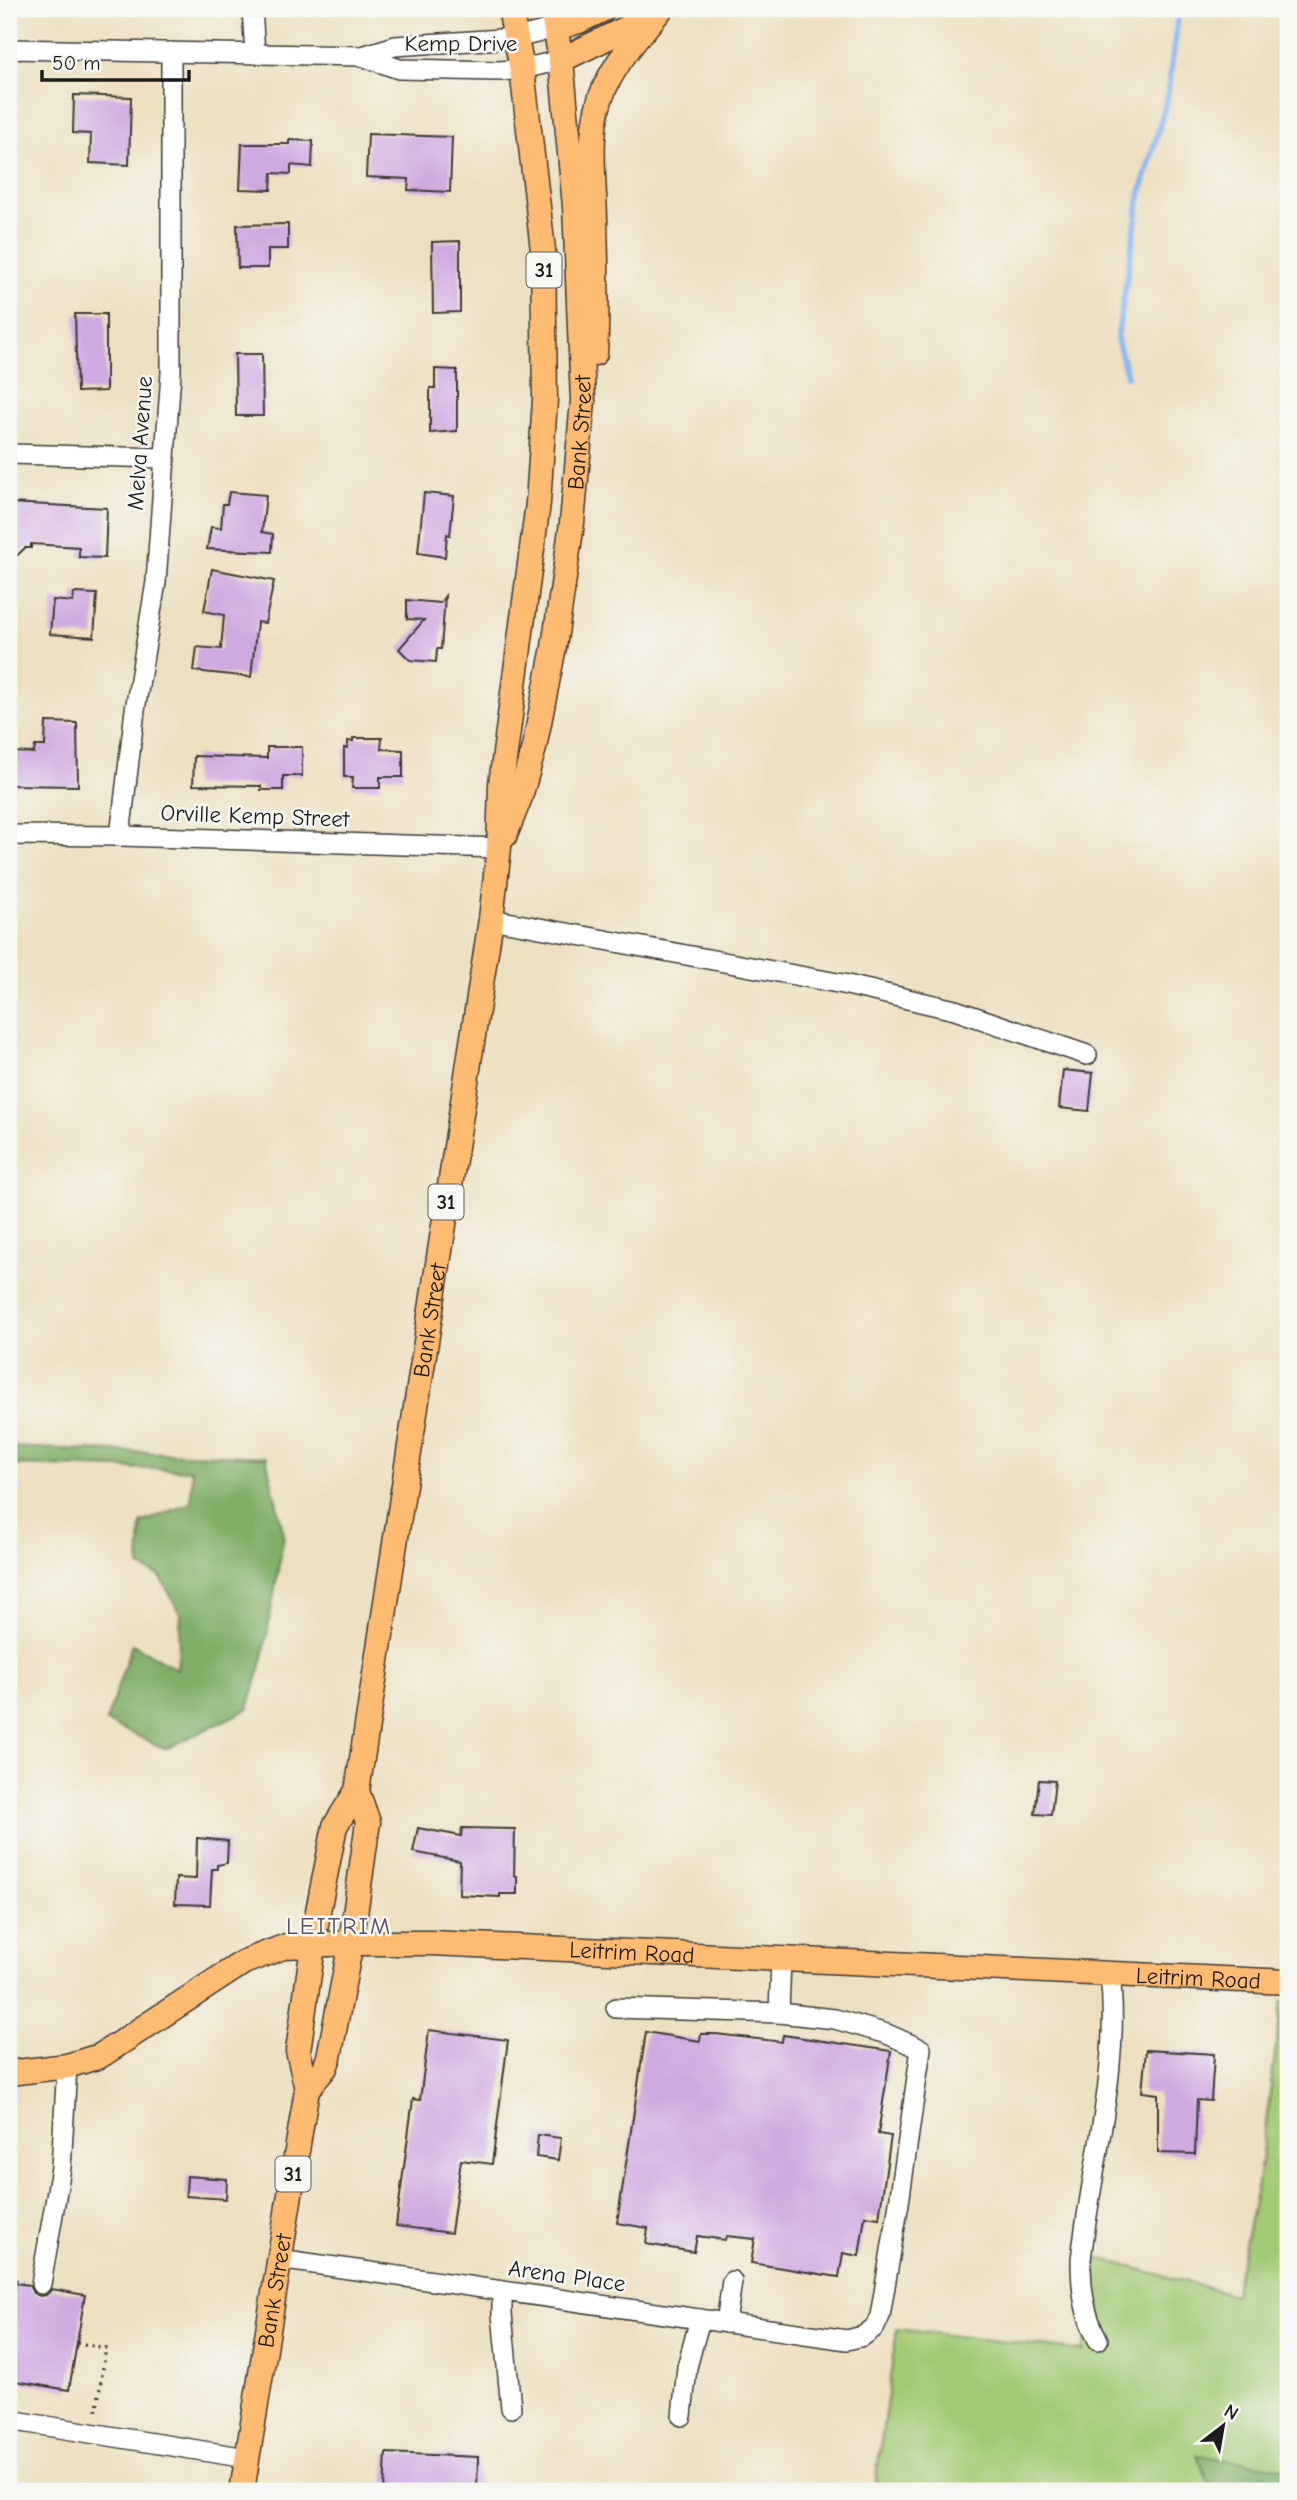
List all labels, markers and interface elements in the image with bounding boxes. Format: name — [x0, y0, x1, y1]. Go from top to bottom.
street label: Kemp Drive — [405, 30, 517, 57]
scale bar — [42, 38, 189, 82]
text: 50 m — [52, 51, 101, 75]
road number: 31 — [526, 252, 562, 288]
street label: Bank Street — [562, 373, 597, 491]
street label: Melva Avenue — [122, 375, 158, 511]
street label: Orville Kemp Street — [160, 799, 351, 833]
road number: 31 — [428, 1184, 464, 1220]
street label: Bank Street — [407, 1260, 452, 1379]
district label: LEITRIM — [286, 1912, 392, 1940]
street label: Leitrim Road — [569, 1936, 695, 1968]
street label: Leitrim Road — [1135, 1962, 1261, 1994]
road number: 31 — [276, 2156, 310, 2192]
street label: Bank Street — [252, 2230, 297, 2350]
street label: Arena Place — [507, 2254, 627, 2298]
north arrow — [1188, 2392, 1258, 2462]
text: N — [1220, 2400, 1242, 2425]

